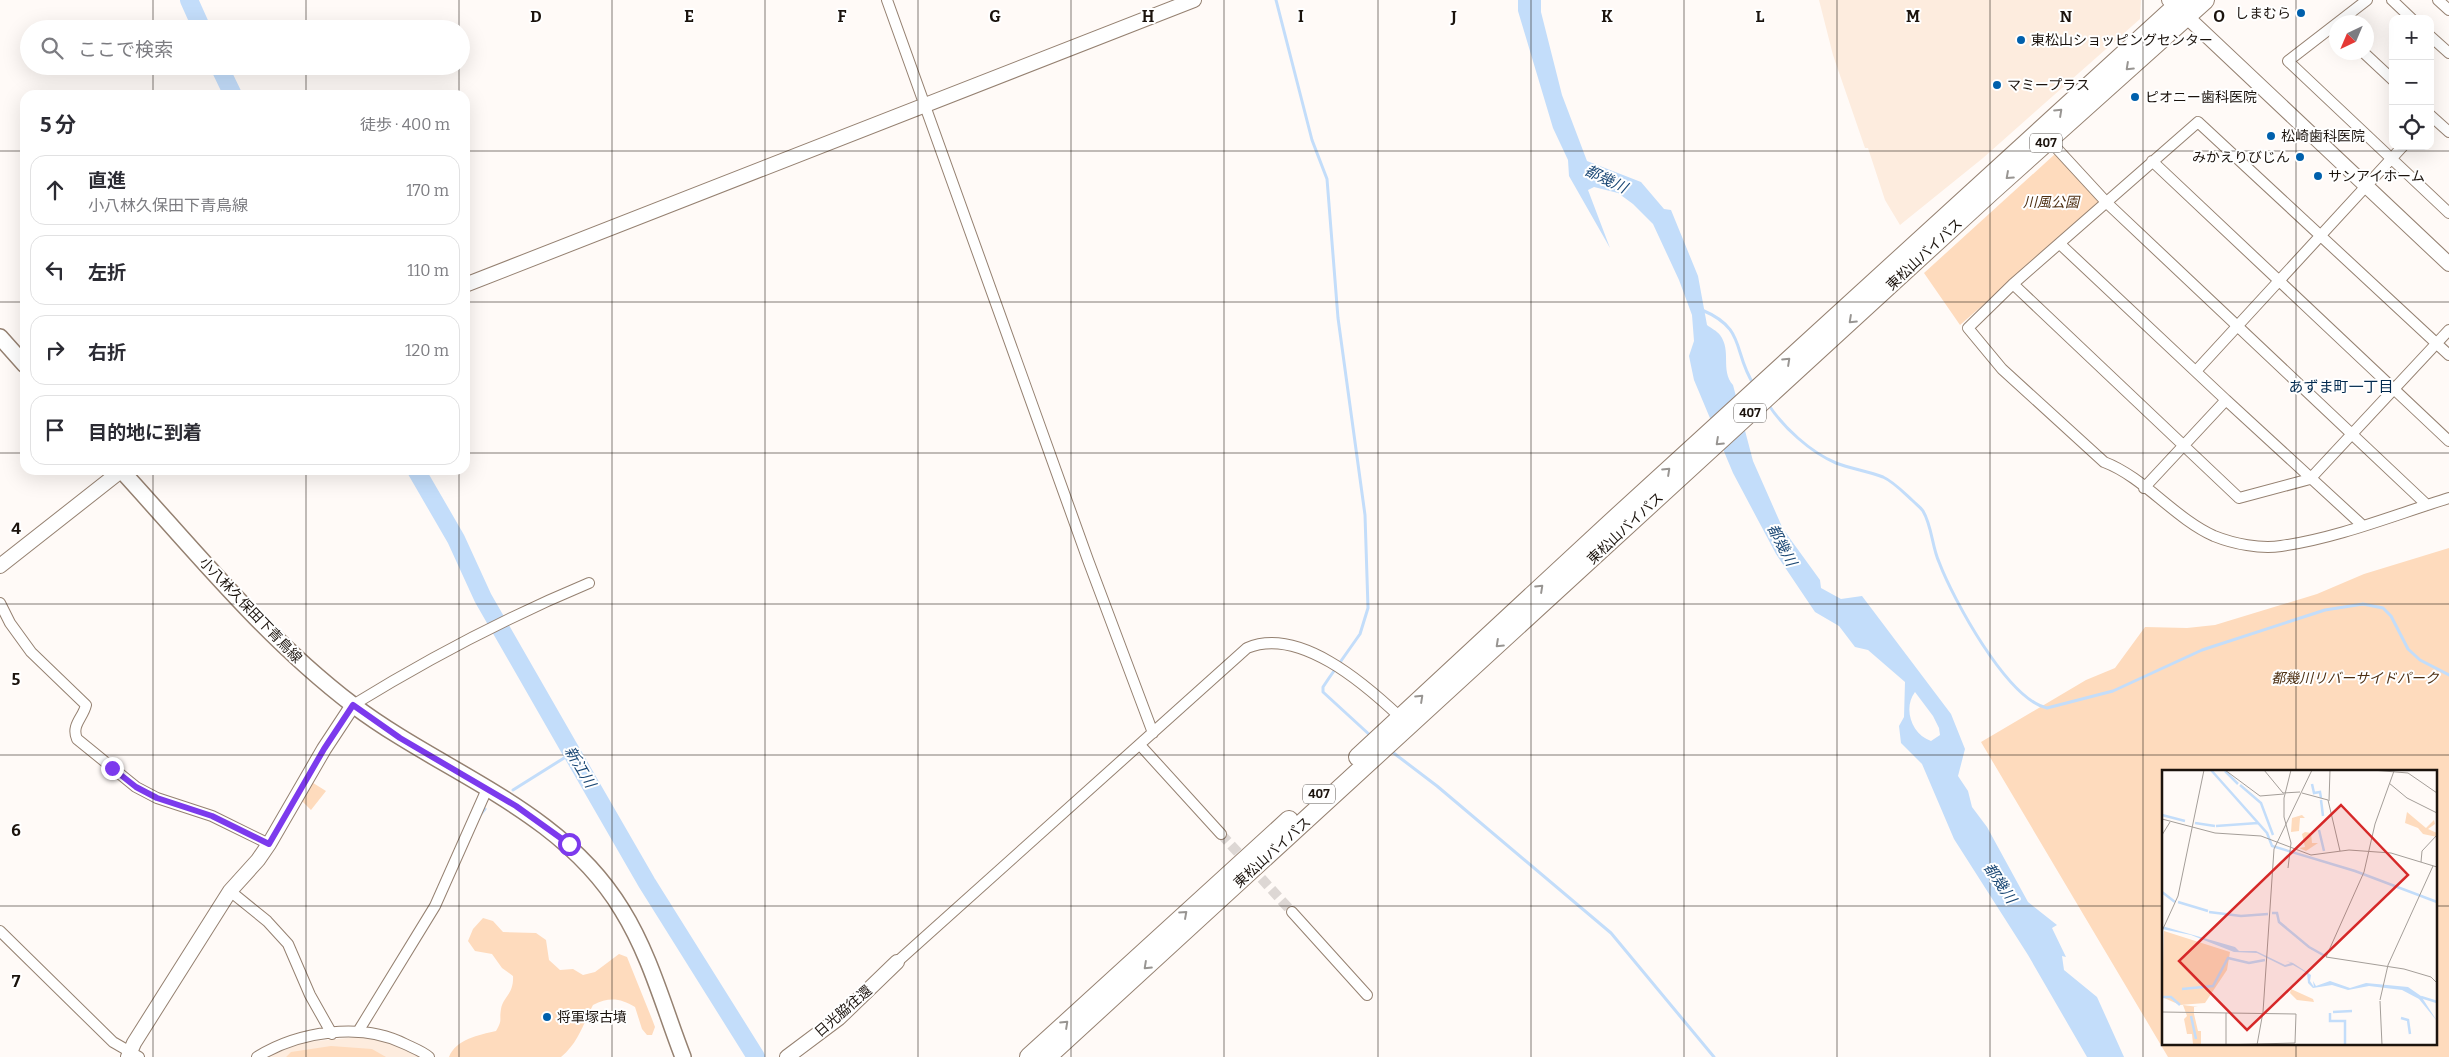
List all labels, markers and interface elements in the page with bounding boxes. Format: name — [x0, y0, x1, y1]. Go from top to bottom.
place label: しまむら — [2235, 5, 2291, 22]
text: D — [530, 7, 542, 26]
text: E — [684, 7, 694, 26]
text: F — [838, 7, 847, 26]
text: G — [989, 7, 1001, 26]
text: H — [1142, 7, 1155, 26]
text: I — [1298, 7, 1304, 26]
text: J — [1450, 7, 1457, 26]
text: K — [1601, 7, 1613, 26]
text: L — [1756, 7, 1765, 26]
text: M — [1906, 7, 1920, 26]
text: N — [2060, 7, 2072, 26]
text: O — [2213, 7, 2225, 26]
marker: しまむら — [2295, 7, 2307, 19]
north arrow — [2329, 15, 2374, 60]
map controls — [2389, 15, 2434, 150]
button: + — [2389, 15, 2434, 60]
search box — [20, 20, 470, 75]
place label: 東松山ショッピングセンター — [2031, 32, 2213, 49]
icon: search — [38, 34, 66, 62]
marker: 東松山ショッピングセンター — [2015, 34, 2027, 46]
text: ここで検索 — [78, 38, 173, 61]
button: − — [2389, 60, 2434, 105]
one-way arrow — [2126, 61, 2135, 70]
place label: マミープラス — [2007, 77, 2090, 94]
marker: マミープラス — [1991, 79, 2003, 91]
place label: ピオニー歯科医院 — [2145, 89, 2257, 106]
marker: ピオニー歯科医院 — [2129, 91, 2141, 103]
button: locate — [2389, 105, 2434, 150]
one-way arrow — [2053, 109, 2062, 118]
text: 5 分 — [40, 112, 76, 138]
text: 徒歩 · 400 m — [360, 115, 450, 134]
place label: 松崎歯科医院 — [2281, 128, 2365, 145]
marker: 松崎歯科医院 — [2265, 130, 2277, 142]
road number: 407 — [2030, 134, 2062, 152]
place label: みかえりびじん — [2192, 149, 2290, 166]
marker: みかえりびじん — [2294, 151, 2306, 163]
water label: 都幾川 — [1582, 161, 1632, 198]
place label: サンアイホーム — [2328, 168, 2425, 185]
text: 直進 — [88, 169, 126, 192]
one-way arrow — [2005, 170, 2014, 179]
marker: サンアイホーム — [2312, 170, 2324, 182]
icon: ahead — [41, 176, 69, 204]
text: 170 m — [406, 181, 449, 200]
park label: 川風公園 — [2023, 194, 2081, 211]
text: 小八林久保田下青鳥線 — [88, 196, 248, 215]
street label: 東松山バイパス — [1883, 215, 1966, 294]
icon: left — [41, 256, 69, 284]
text: 左折 — [88, 261, 126, 284]
text: 110 m — [407, 261, 449, 280]
one-way arrow — [1848, 314, 1857, 323]
icon: right — [41, 336, 69, 364]
text: 右折 — [88, 341, 126, 364]
text: 120 m — [405, 341, 449, 360]
one-way arrow — [1782, 358, 1791, 367]
district label: あずま町一丁目 — [2288, 378, 2394, 396]
road number: 407 — [1734, 403, 1766, 422]
icon: arrive — [41, 416, 69, 444]
text: 目的地に到着 — [88, 421, 202, 444]
one-way arrow — [1716, 436, 1725, 445]
one-way arrow — [1662, 468, 1671, 477]
street label: 東松山バイパス — [1584, 489, 1667, 568]
text: 4 — [11, 519, 21, 538]
water label: 都幾川 — [1763, 521, 1801, 571]
street label: 小八林久保田下青鳥線 — [196, 554, 305, 667]
one-way arrow — [1534, 585, 1543, 594]
one-way arrow — [1496, 638, 1505, 647]
text: 5 — [12, 670, 21, 689]
park label: 都幾川リバーサイドパーク — [2271, 670, 2440, 687]
one-way arrow — [1415, 695, 1424, 704]
water label: 新江川 — [561, 743, 600, 793]
route end — [101, 757, 124, 780]
inset map — [2162, 770, 2436, 1044]
road number: 407 — [1303, 784, 1335, 804]
street label: 東松山バイパス — [1230, 813, 1314, 891]
text: 6 — [11, 821, 21, 840]
route start — [558, 833, 581, 856]
water label: 都幾川 — [1980, 859, 2021, 908]
one-way arrow — [1179, 911, 1188, 920]
one-way arrow — [1143, 960, 1152, 969]
text: 7 — [12, 972, 21, 991]
street label: 日光脇往還 — [811, 982, 875, 1041]
place label: 将軍塚古墳 — [557, 1009, 627, 1026]
marker: 将軍塚古墳 — [541, 1011, 553, 1023]
one-way arrow — [1059, 1021, 1068, 1030]

